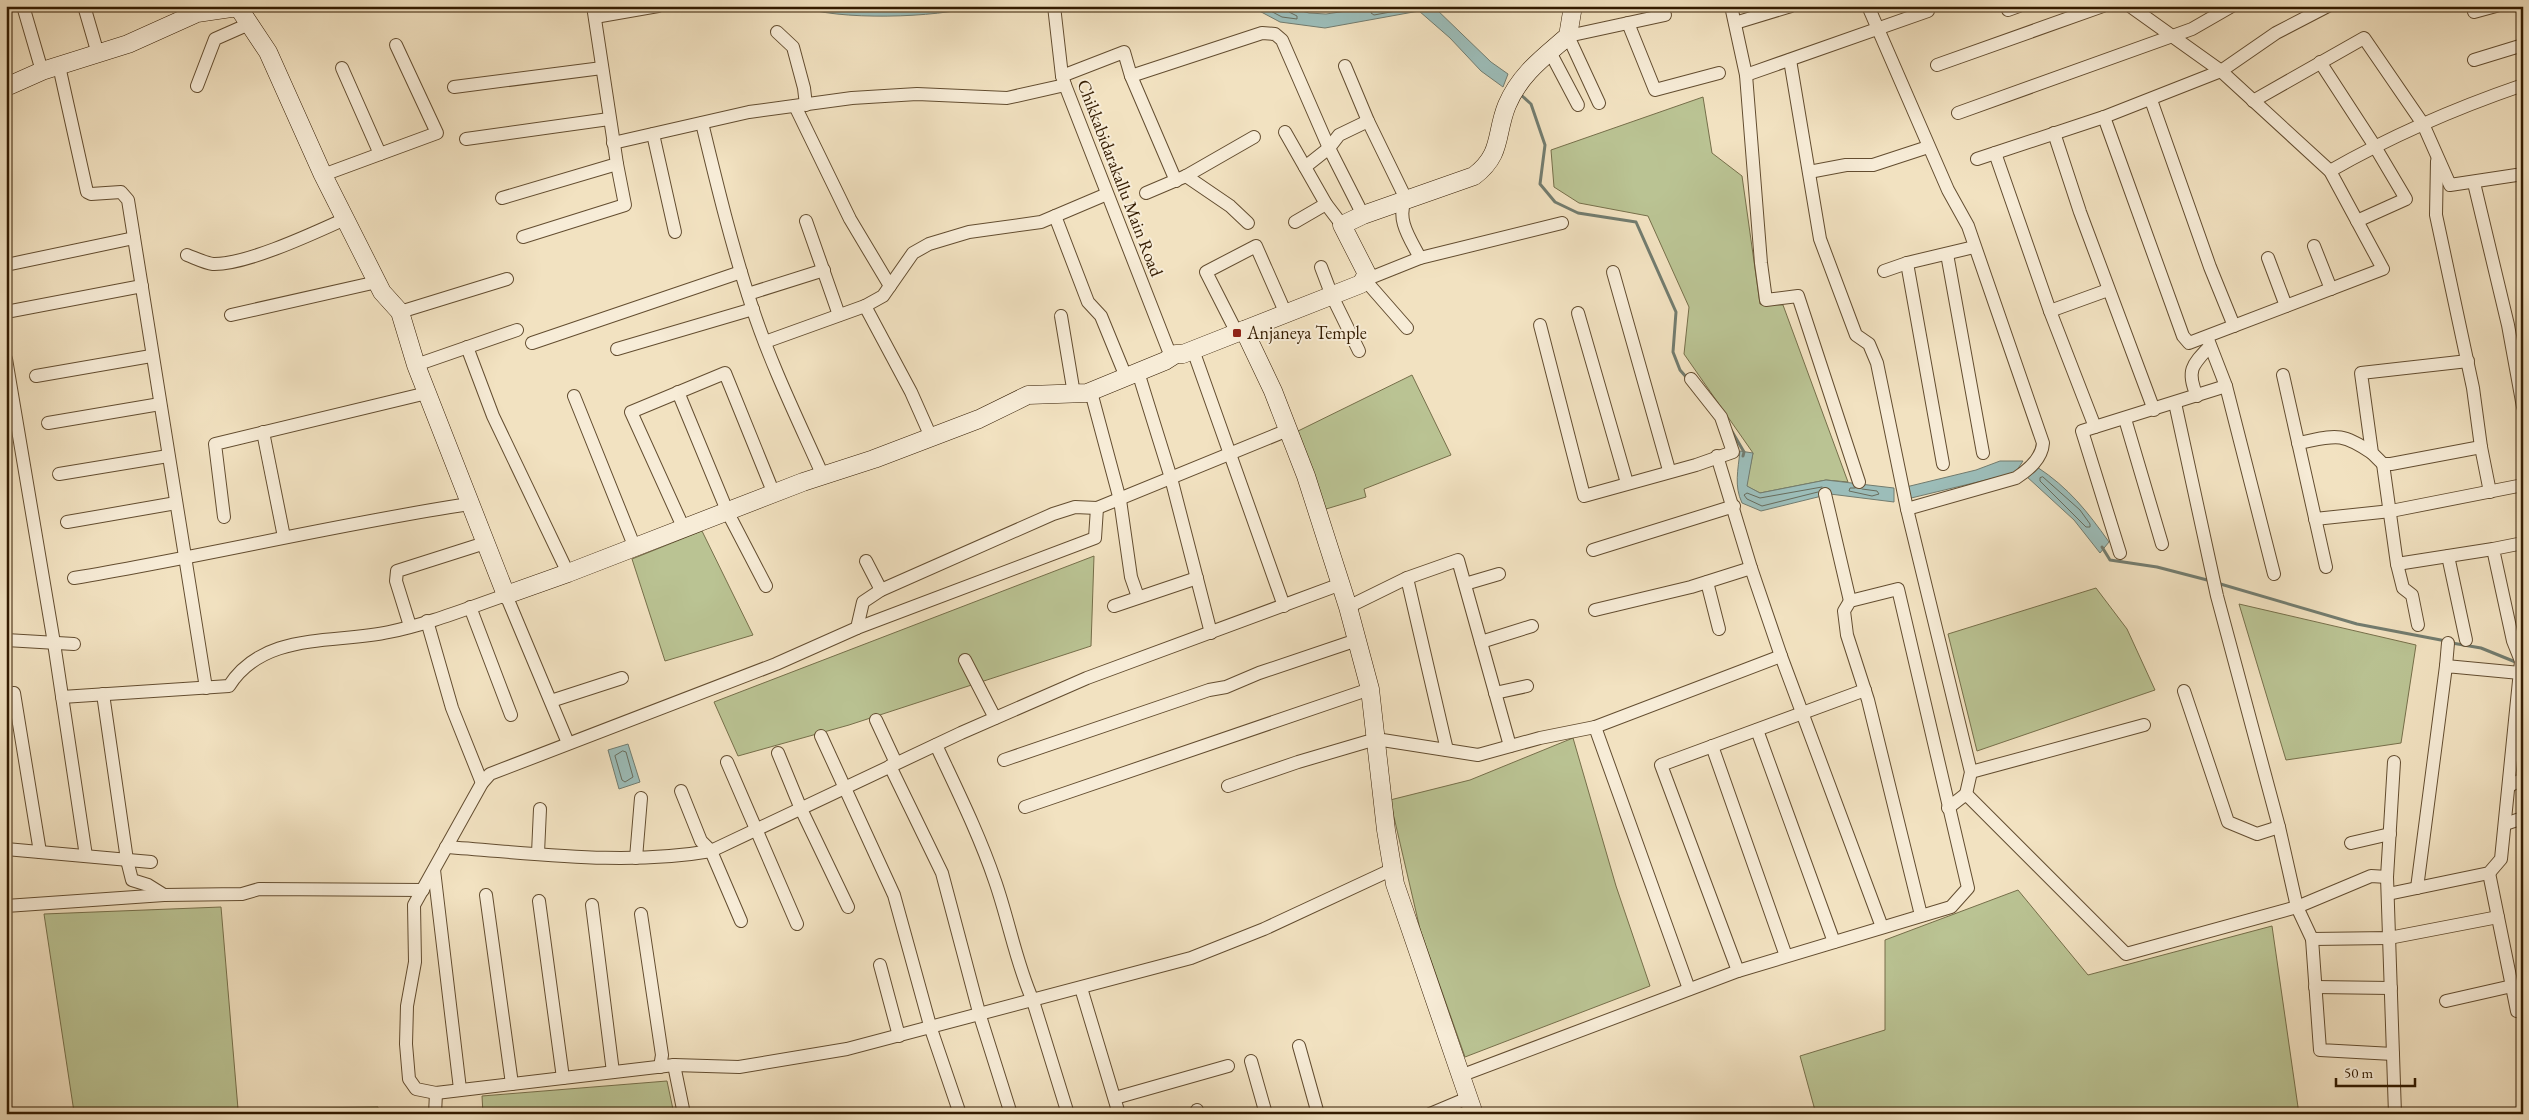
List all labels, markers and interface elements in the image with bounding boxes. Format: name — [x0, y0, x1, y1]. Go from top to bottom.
street label: Chikkabidarakallu Main Road — [1072, 76, 1169, 280]
place label: Anjaneya Temple — [1246, 321, 1367, 344]
marker: Anjaneya Temple — [1231, 327, 1243, 339]
scale bar — [2336, 1055, 2415, 1087]
text: 50 m — [2344, 1063, 2373, 1082]

